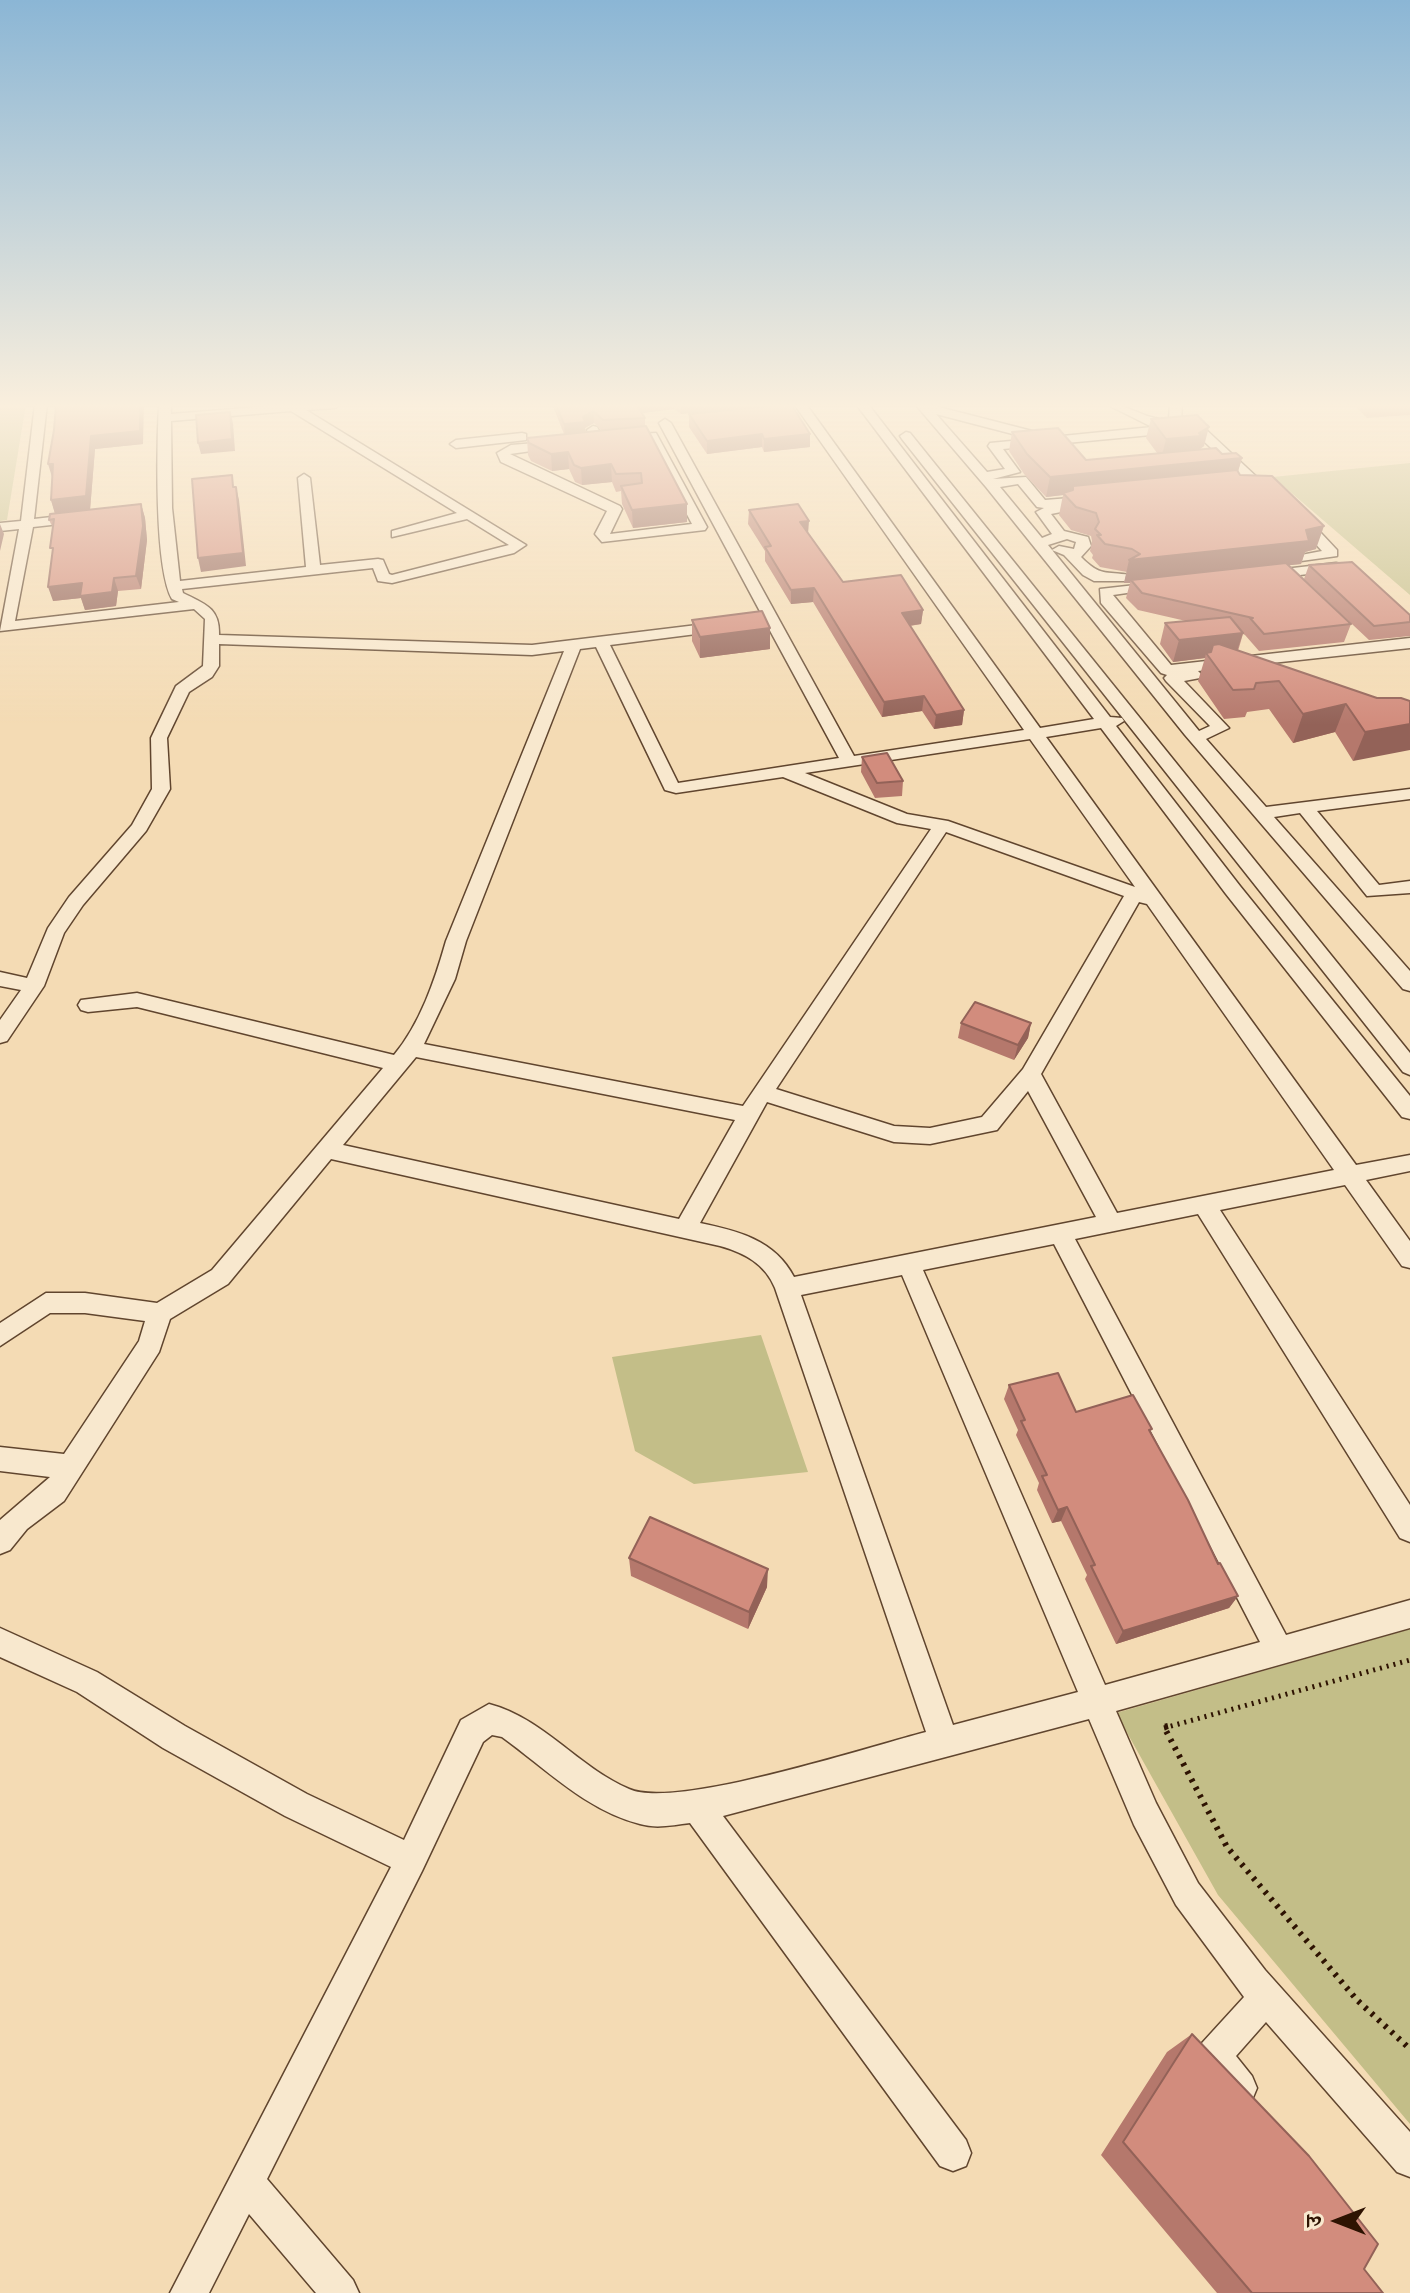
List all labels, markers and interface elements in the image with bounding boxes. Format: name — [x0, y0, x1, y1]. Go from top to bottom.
north arrow — [1298, 2181, 1378, 2261]
text: उ — [1301, 2215, 1327, 2227]

